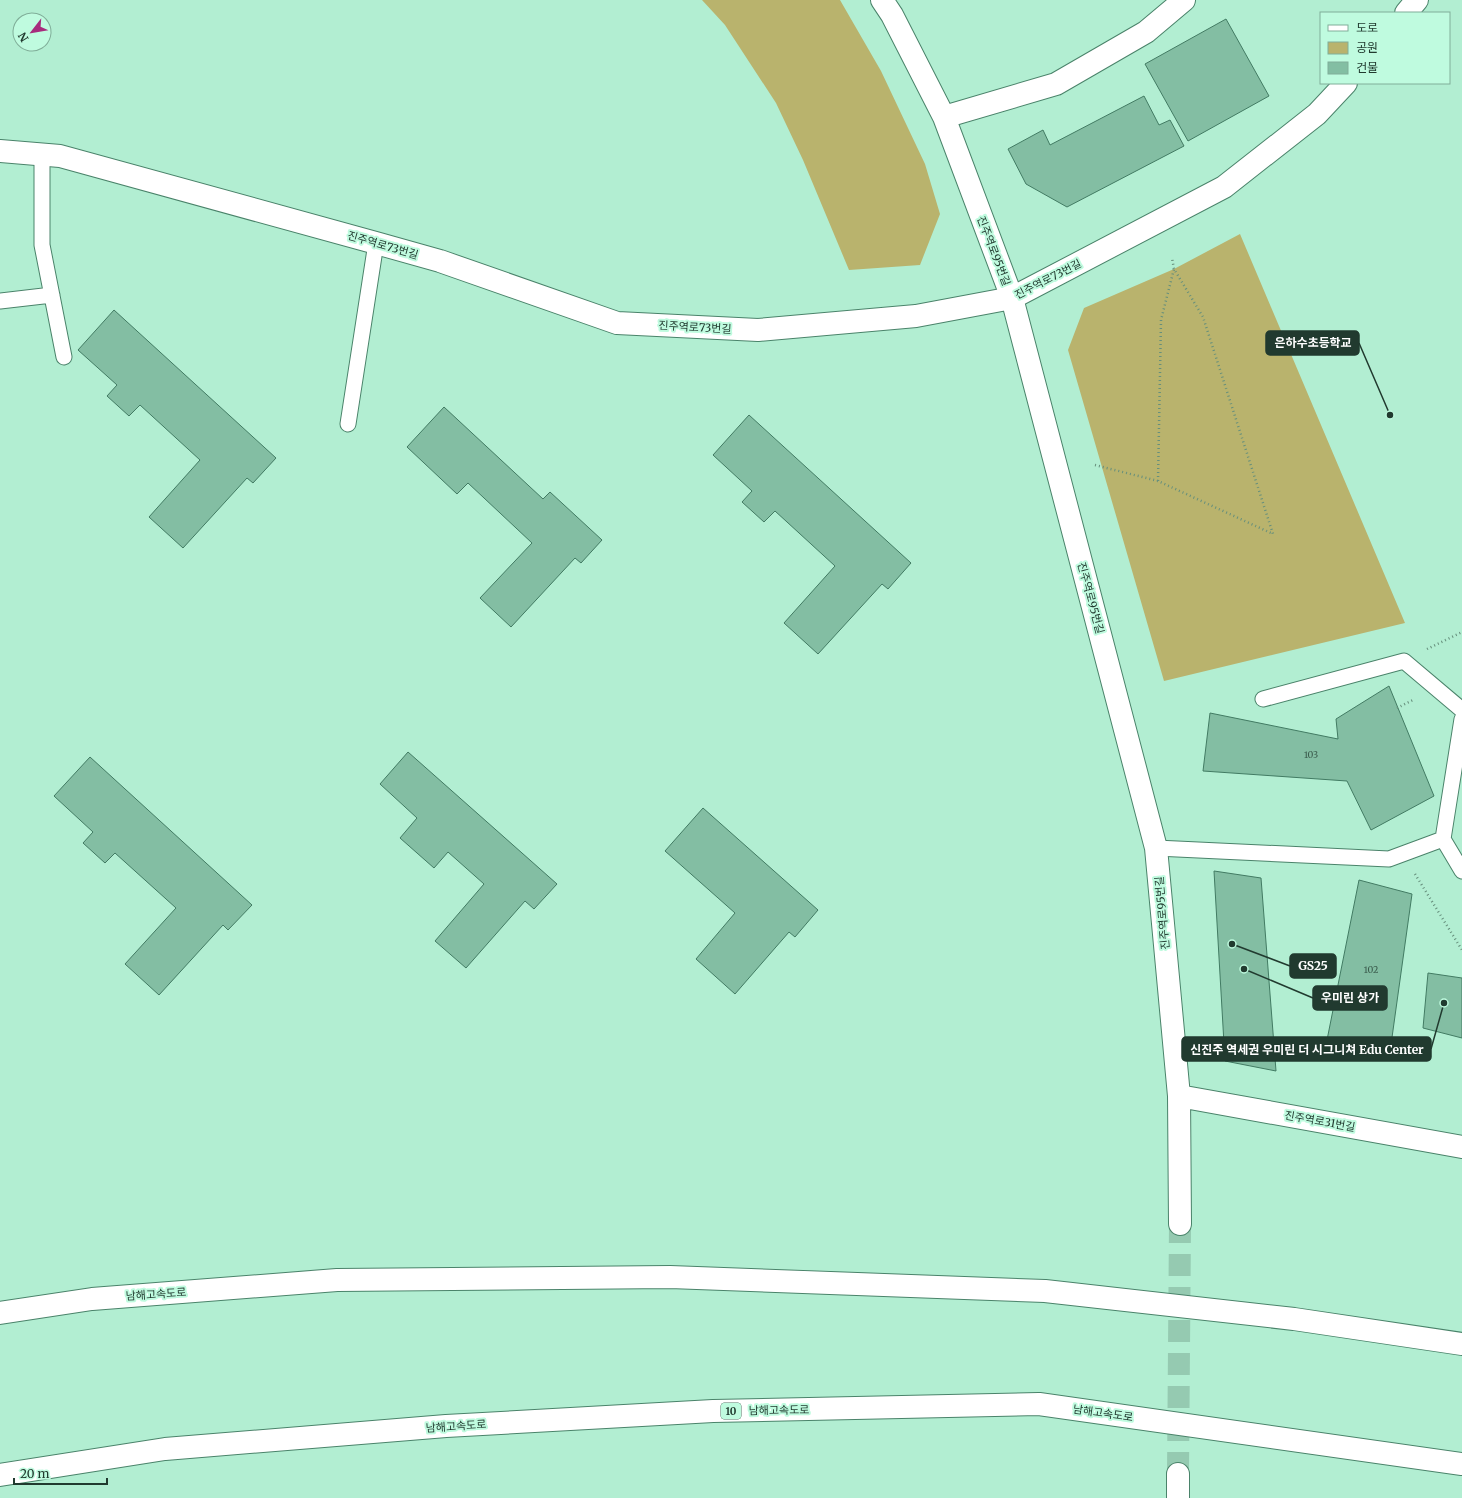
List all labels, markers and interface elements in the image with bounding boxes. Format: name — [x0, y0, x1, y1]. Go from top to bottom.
north arrow — [12, 12, 52, 52]
legend — [1320, 12, 1450, 84]
text: 도로 — [1356, 20, 1378, 35]
text: N — [15, 30, 32, 44]
text: 공원 — [1356, 40, 1378, 55]
text: 건물 — [1356, 60, 1378, 75]
street label: 진주역로95번길 — [974, 214, 1014, 288]
street label: 진주역로73번길 — [346, 228, 420, 262]
street label: 진주역로73번길 — [1012, 256, 1084, 302]
street label: 진주역로73번길 — [658, 318, 732, 336]
callout: 은하수초등학교 — [1266, 331, 1359, 355]
text: 은하수초등학교 — [1274, 335, 1352, 350]
street label: 진주역로95번길 — [1075, 561, 1107, 635]
house number: 103 — [1304, 749, 1318, 760]
street label: 진주역로95번길 — [1152, 876, 1172, 950]
callout: GS25 — [1290, 954, 1336, 978]
text: GS25 — [1298, 958, 1328, 973]
house number: 102 — [1364, 964, 1378, 975]
callout: 우미린 상가 — [1313, 986, 1387, 1010]
text: 우미린 상가 — [1321, 990, 1379, 1005]
callout: 신진주 역세권 우미린 더 시그니쳐 Edu Center — [1182, 1037, 1431, 1061]
text: 신진주 역세권 우미린 더 시그니쳐 Edu Center — [1190, 1042, 1424, 1057]
street label: 진주역로31번길 — [1284, 1108, 1356, 1134]
street label: 남해고속도로 — [125, 1285, 187, 1303]
street label: 남해고속도로 — [749, 1402, 809, 1418]
street label: 남해고속도로 — [1072, 1402, 1134, 1424]
road number: 10 — [721, 1403, 741, 1419]
street label: 남해고속도로 — [425, 1417, 487, 1435]
scale bar — [14, 1460, 107, 1486]
text: 20 m — [20, 1466, 49, 1481]

